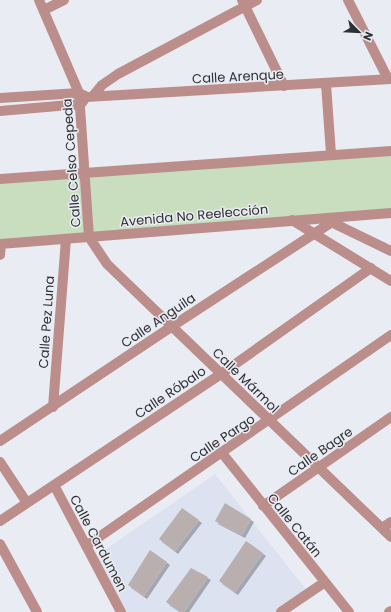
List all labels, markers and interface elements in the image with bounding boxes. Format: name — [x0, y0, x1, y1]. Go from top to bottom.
north arrow — [339, 12, 379, 52]
text: N — [359, 29, 377, 43]
street label: Calle Arenque — [192, 65, 284, 88]
street label: Calle Celso Cepeda — [58, 98, 85, 228]
street label: Avenida No Reelección — [119, 200, 269, 231]
street label: Calle Pez Luna — [34, 275, 59, 369]
street label: Calle Anguila — [117, 288, 199, 352]
street label: Calle Mármol — [208, 343, 283, 417]
street label: Calle Róbalo — [131, 362, 210, 423]
street label: Calle Pargo — [186, 410, 259, 467]
street label: Calle Bagre — [284, 422, 357, 481]
street label: Calle Catán — [263, 489, 326, 561]
street label: Calle Cardumen — [65, 491, 132, 595]

